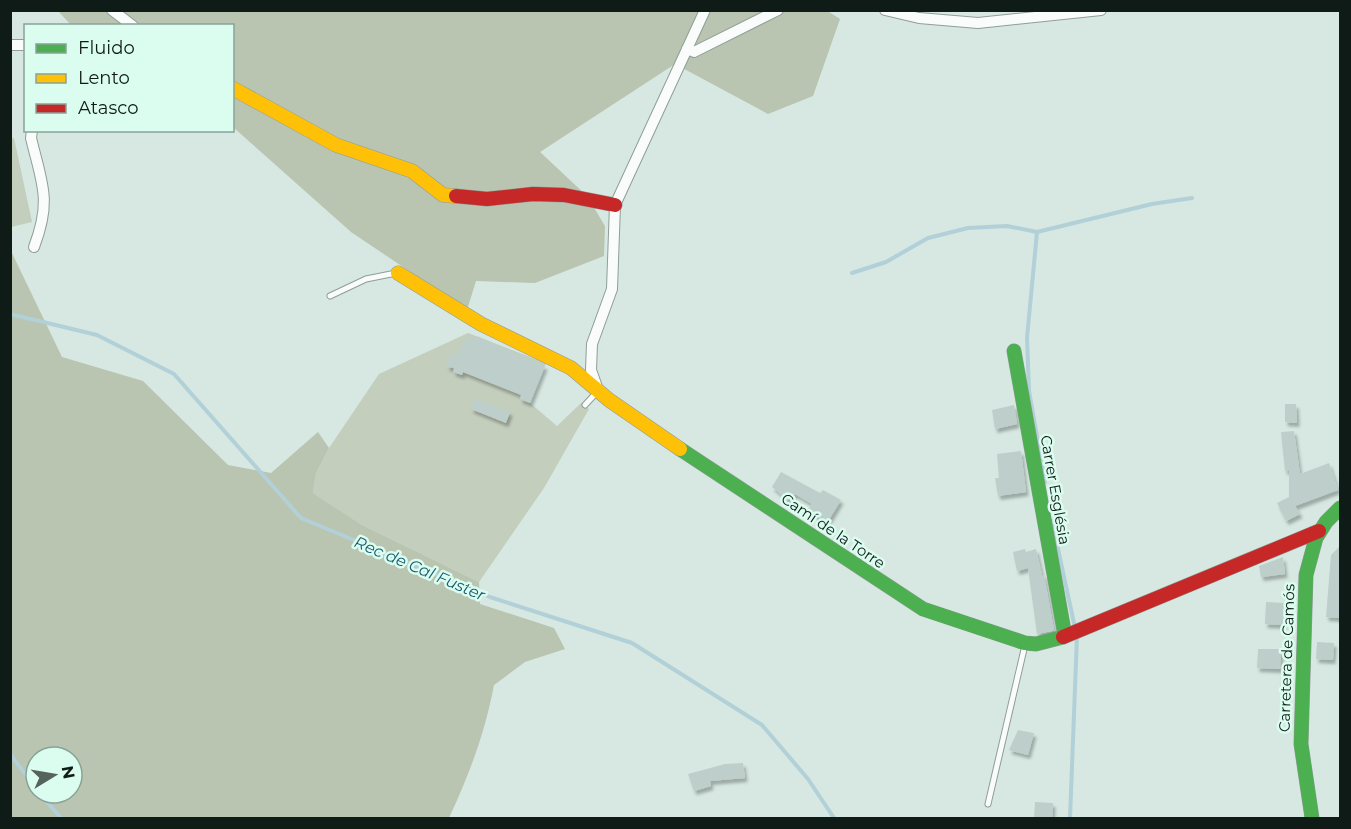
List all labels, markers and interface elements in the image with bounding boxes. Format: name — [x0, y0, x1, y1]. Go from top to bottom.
legend — [24, 24, 234, 132]
text: Fluido — [78, 37, 135, 59]
text: Lento — [78, 67, 130, 89]
text: Atasco — [78, 97, 138, 119]
street label: Carrer Església — [1037, 434, 1074, 546]
street label: Camí de la Torre — [778, 489, 889, 572]
water label: Rec de Cal Fuster — [352, 532, 489, 605]
street label: Carretera de Camós — [1274, 584, 1299, 732]
north arrow — [24, 745, 84, 805]
text: N — [58, 764, 79, 780]

